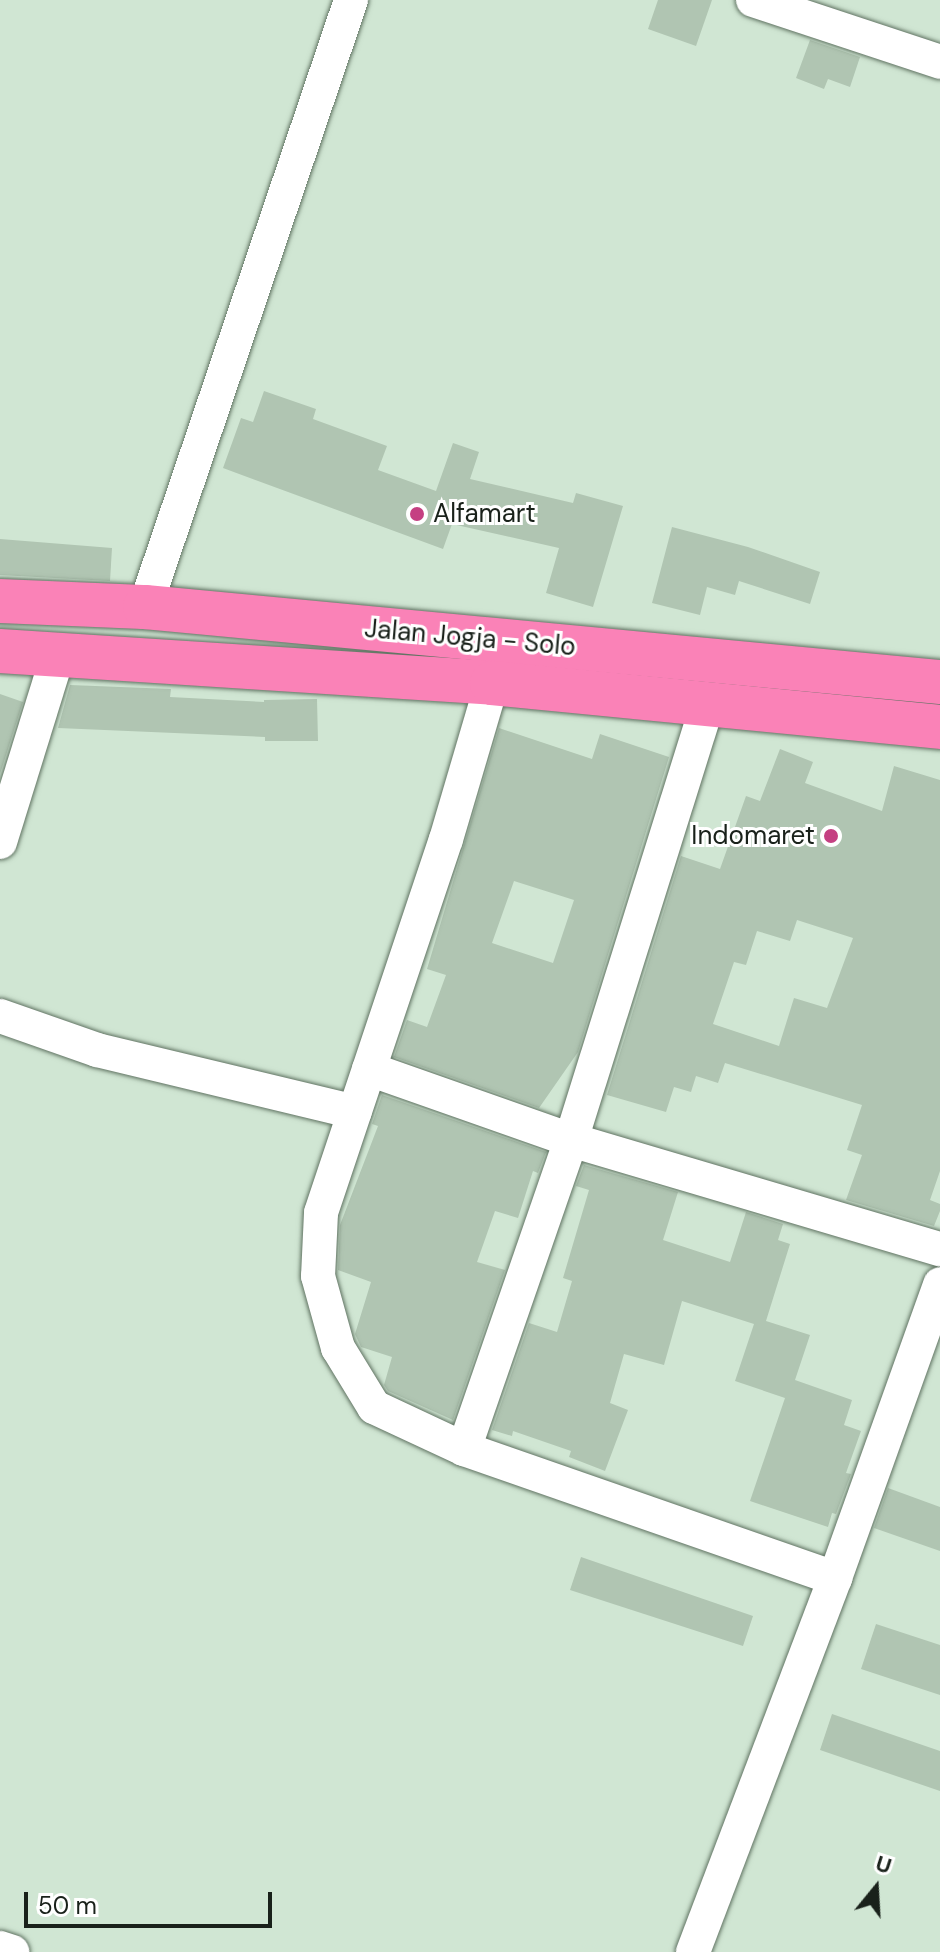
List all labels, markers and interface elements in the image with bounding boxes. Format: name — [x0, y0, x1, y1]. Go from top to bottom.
place label: Alfamart — [433, 498, 536, 530]
marker: Alfamart — [408, 505, 426, 523]
street label: Jalan Jogja - Solo — [363, 613, 577, 663]
place label: Indomaret — [691, 820, 815, 852]
marker: Indomaret — [822, 827, 840, 845]
north arrow — [836, 1848, 916, 1928]
text: U — [872, 1849, 895, 1881]
scale bar — [28, 1876, 276, 1926]
text: 50 m — [38, 1890, 97, 1921]

